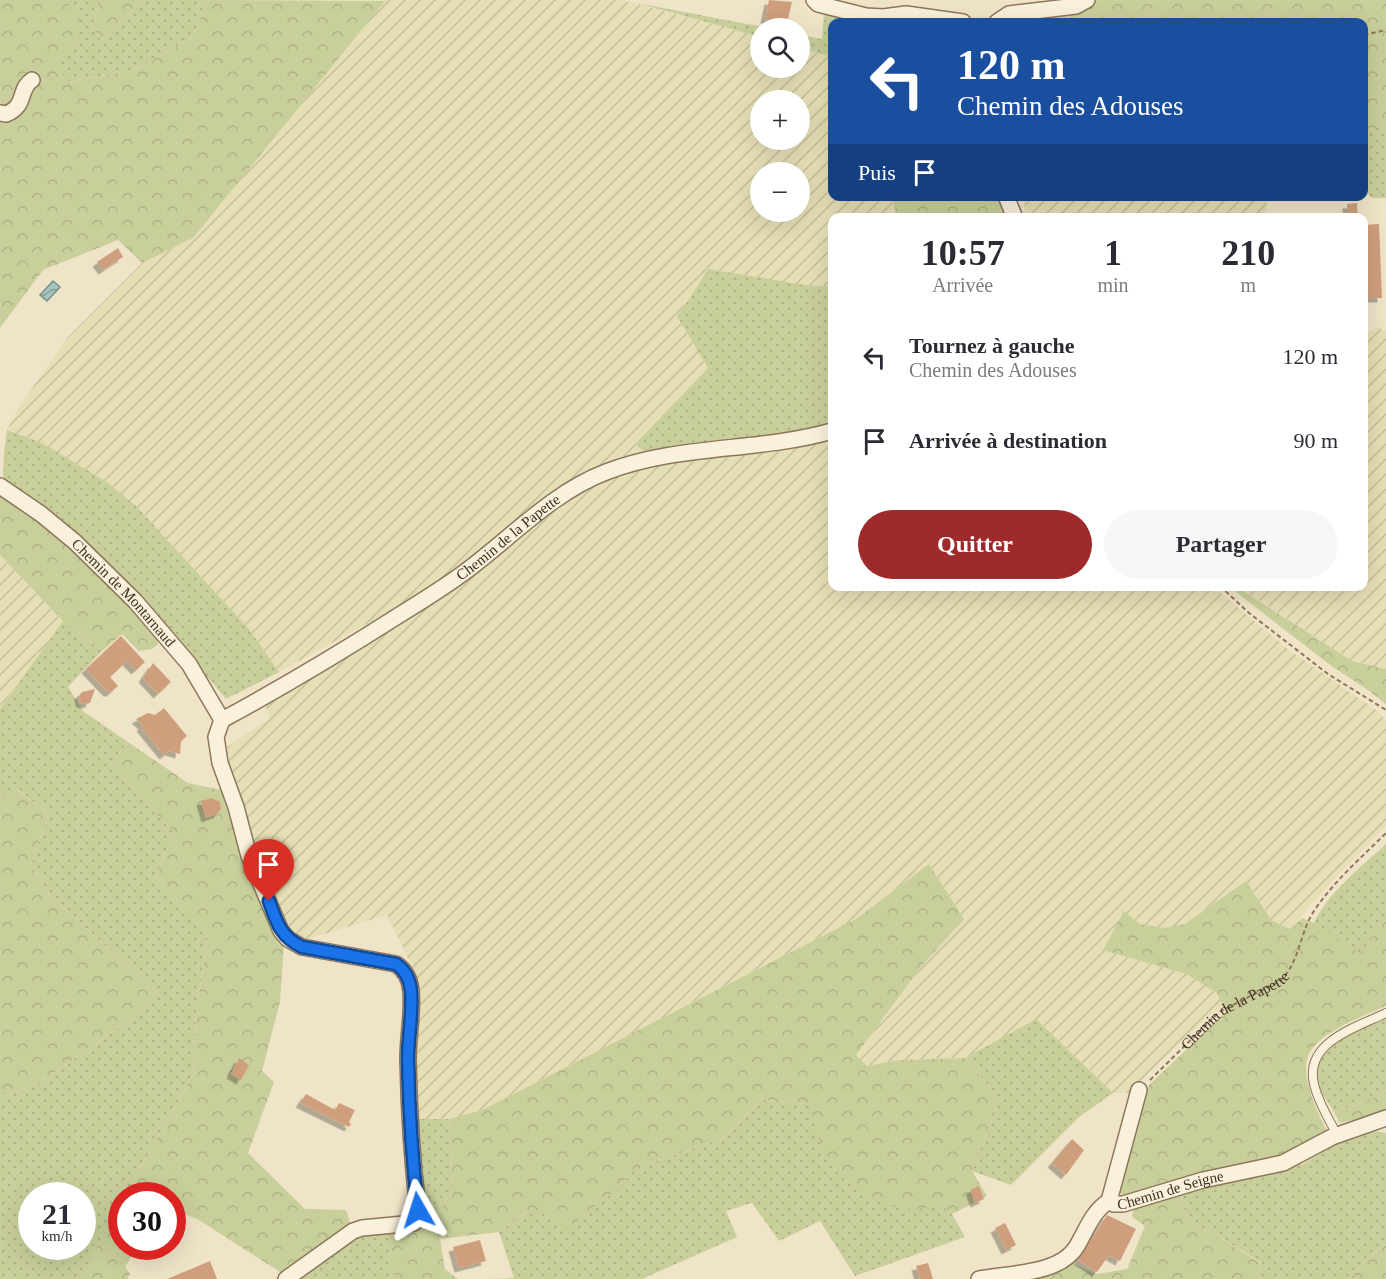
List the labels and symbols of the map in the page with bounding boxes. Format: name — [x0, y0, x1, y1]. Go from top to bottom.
street label: Chemin de la Papette — [453, 491, 563, 583]
street label: Chemin de Montarnaud — [69, 536, 179, 650]
pin — [243, 839, 294, 901]
street label: Chemin de la Papette — [1178, 968, 1293, 1053]
street label: Chemin de Seigne — [1117, 1168, 1225, 1212]
position arrow — [386, 1178, 450, 1242]
speed limit sign: 30 — [108, 1182, 186, 1260]

